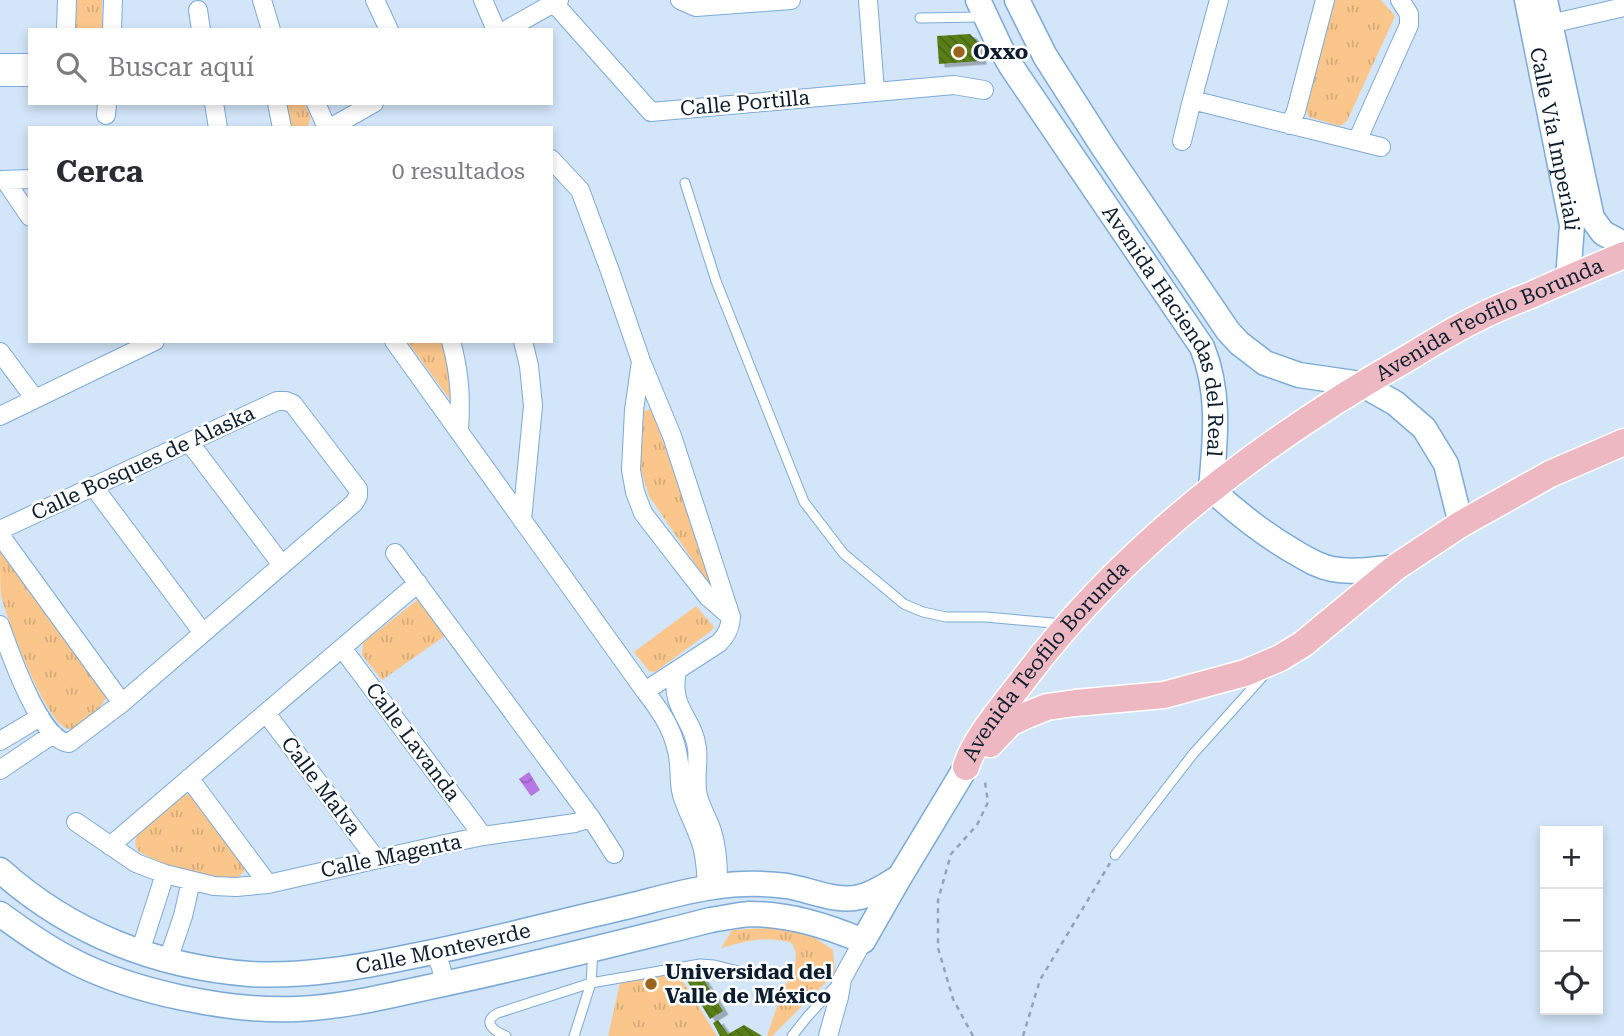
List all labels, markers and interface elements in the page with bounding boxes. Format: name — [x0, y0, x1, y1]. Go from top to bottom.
search box — [28, 28, 553, 105]
place label: Oxxo — [973, 40, 1028, 64]
marker: Oxxo — [951, 44, 967, 60]
street label: Calle Vía Imperiali — [1525, 45, 1584, 232]
icon: search — [52, 48, 90, 86]
text: Buscar aquí — [108, 52, 254, 82]
street label: Calle Portilla — [679, 85, 811, 121]
text: Cerca — [56, 154, 143, 189]
text: 0 resultados — [392, 158, 525, 185]
street label: Avenida Haciendas del Real — [1097, 201, 1227, 458]
street label: Avenida Teofilo Borunda — [1371, 253, 1607, 386]
street label: Calle Bosques de Alaska — [28, 400, 259, 525]
street label: Avenida Teofilo Borunda — [957, 556, 1134, 765]
street label: Calle Lavanda — [361, 678, 466, 806]
street label: Calle Malva — [276, 732, 366, 840]
map controls — [1540, 826, 1603, 1015]
button: + — [1540, 826, 1603, 889]
street label: Calle Magenta — [319, 829, 464, 883]
button: − — [1540, 889, 1603, 952]
street label: Calle Monteverde — [354, 918, 533, 979]
button: locate — [1540, 952, 1603, 1015]
place label: Universidad del Valle de México — [665, 960, 832, 1008]
marker: Universidad del Valle de México — [643, 976, 659, 992]

